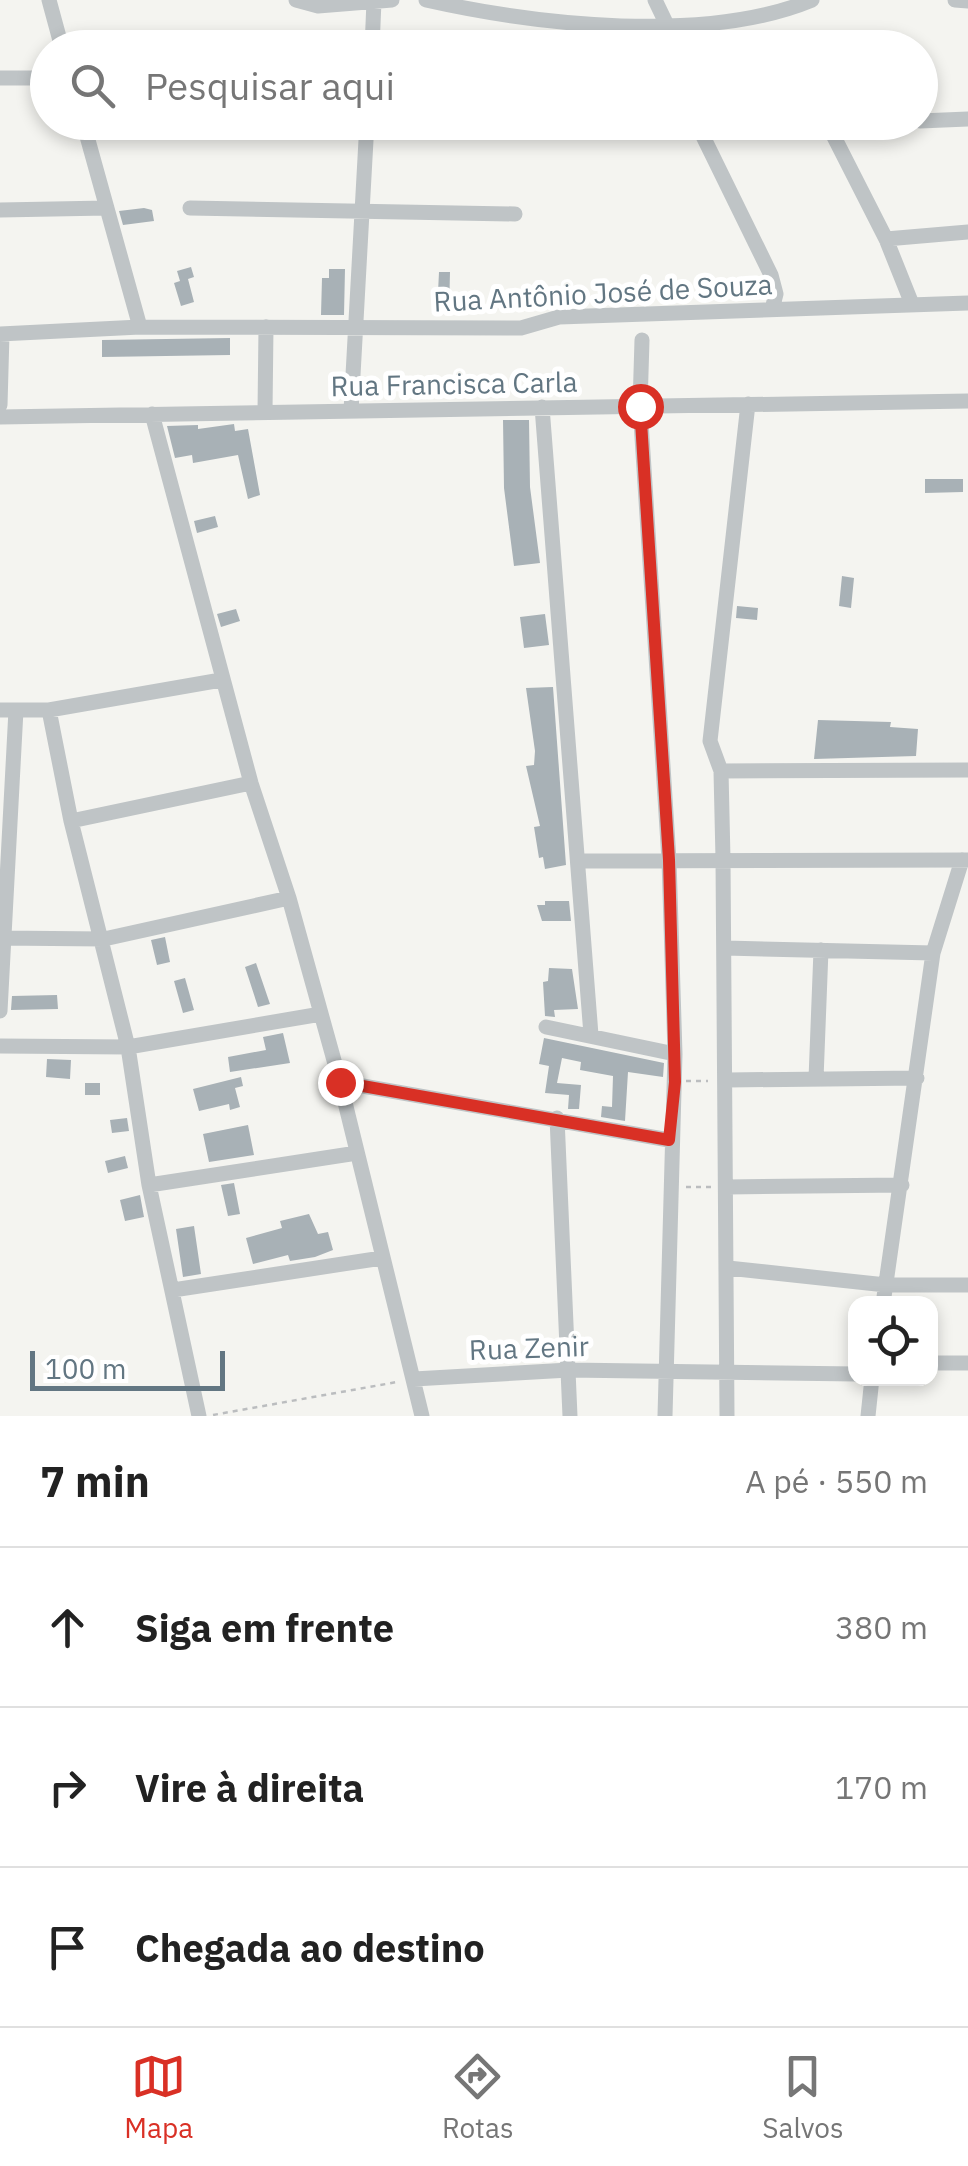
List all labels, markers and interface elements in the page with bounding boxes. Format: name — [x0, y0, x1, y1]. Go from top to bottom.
search box — [30, 30, 938, 140]
icon: search — [65, 58, 120, 113]
text: Pesquisar aqui — [145, 61, 395, 110]
street label: Rua Antônio José de Souza — [433, 265, 773, 320]
street label: Rua Francisca Carla — [330, 363, 578, 404]
route start — [618, 384, 664, 430]
route end — [318, 1060, 364, 1106]
map controls — [848, 1296, 938, 1386]
button: locate — [848, 1296, 938, 1386]
street label: Rua Zenir — [468, 1327, 590, 1368]
scale bar — [30, 1346, 225, 1390]
text: 100 m — [45, 1350, 126, 1387]
text: 7 min — [40, 1454, 150, 1509]
text: A pé · 550 m — [745, 1460, 928, 1502]
icon: ahead — [40, 1600, 95, 1655]
text: Siga em frente — [135, 1603, 394, 1652]
text: 380 m — [835, 1606, 928, 1648]
icon: right — [40, 1760, 95, 1815]
text: Vire à direita — [135, 1763, 364, 1812]
text: 170 m — [835, 1766, 928, 1808]
icon: arrive — [40, 1920, 95, 1975]
text: Chegada ao destino — [135, 1923, 485, 1972]
tab: Mapa — [124, 2049, 193, 2146]
tab: Rotas — [442, 2049, 514, 2146]
tab: Salvos — [762, 2049, 844, 2146]

